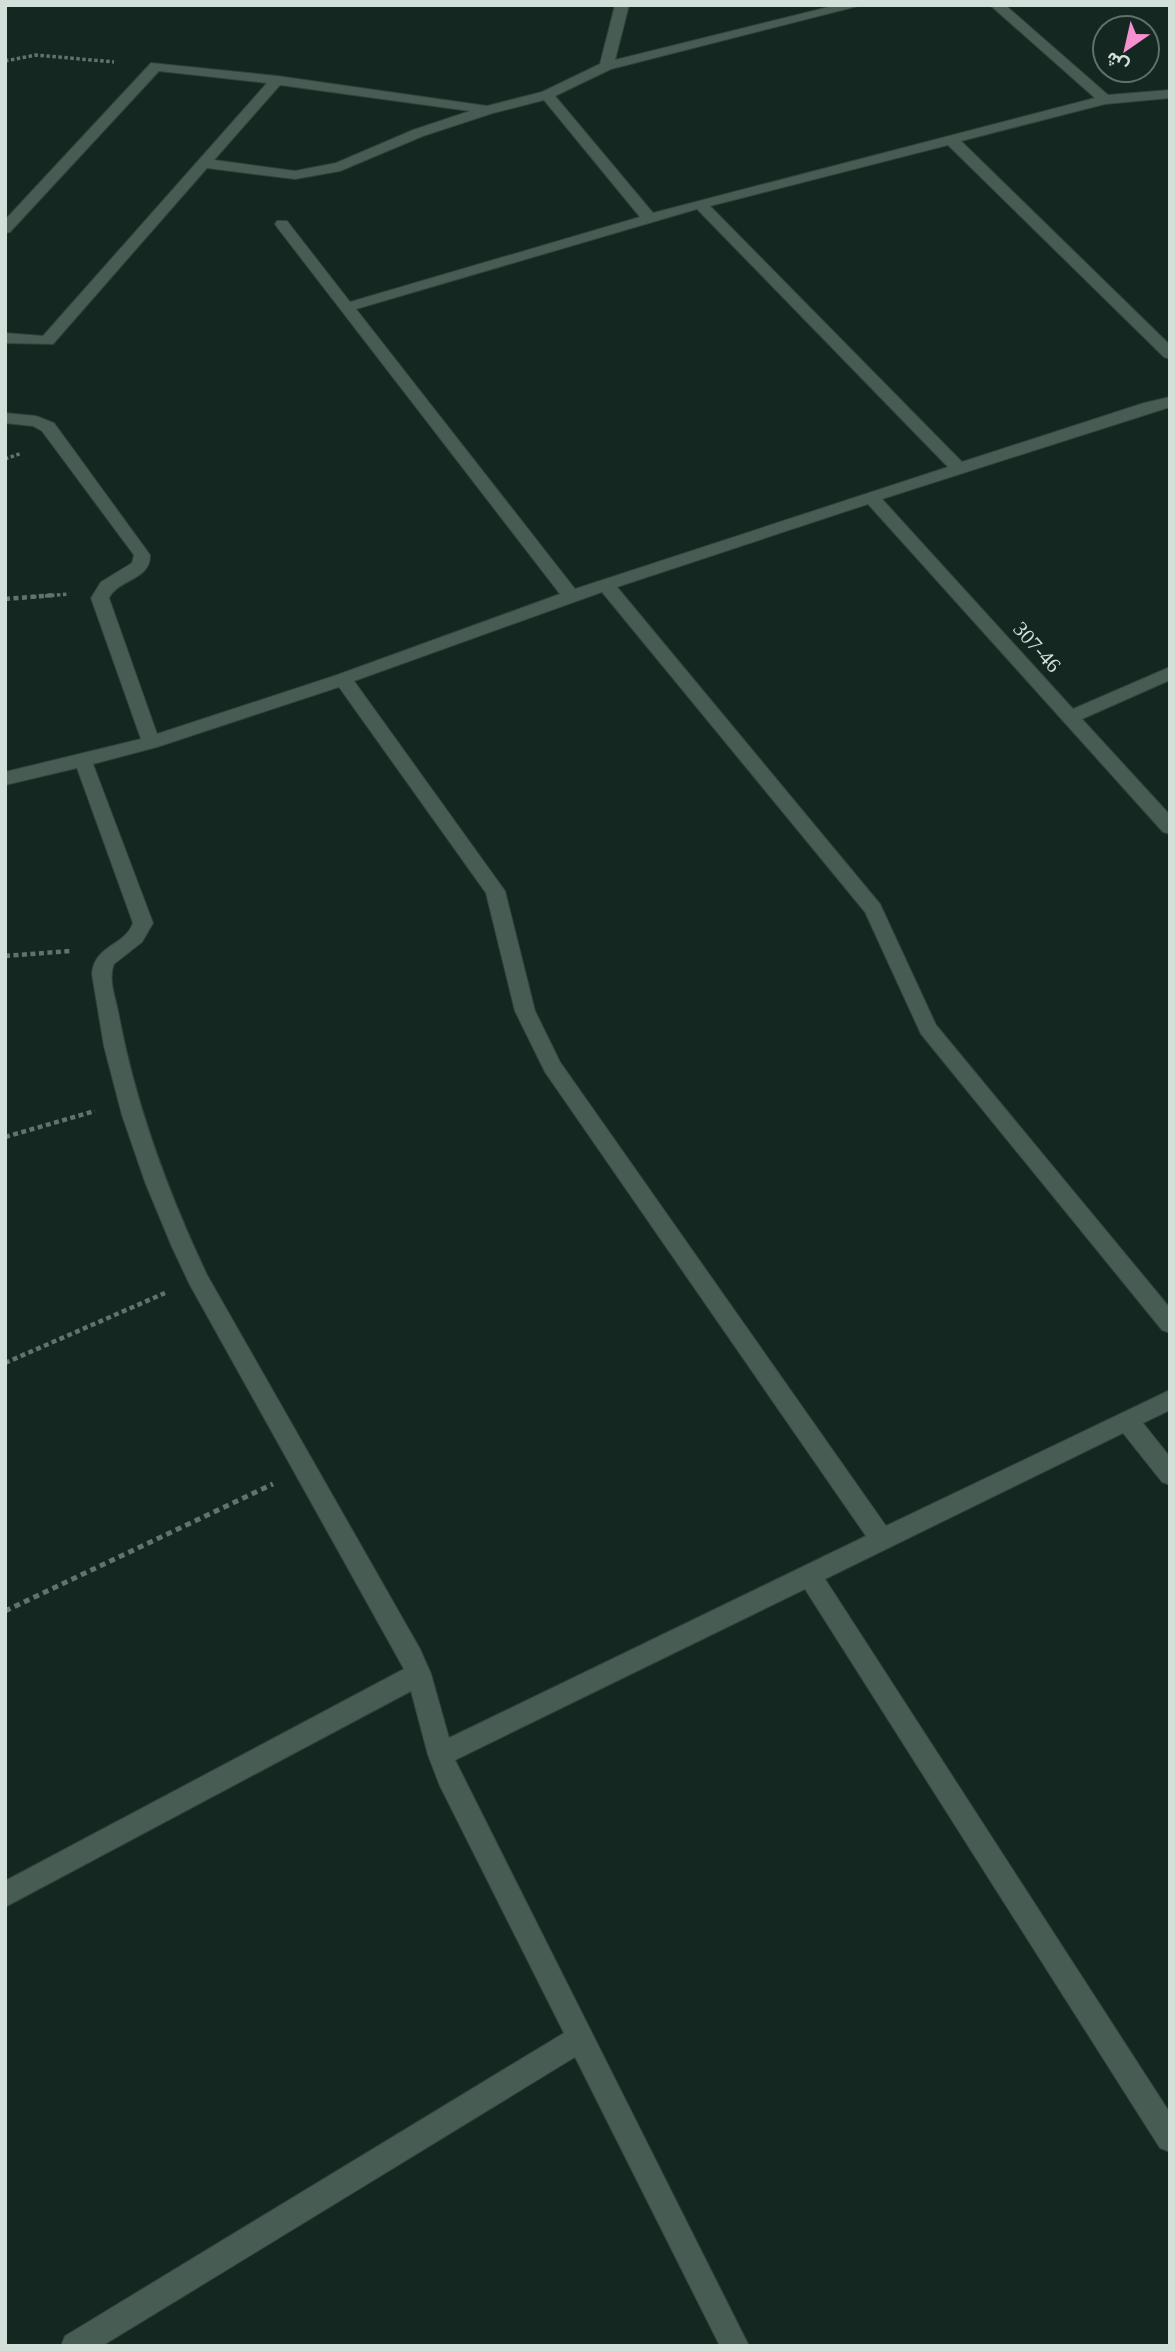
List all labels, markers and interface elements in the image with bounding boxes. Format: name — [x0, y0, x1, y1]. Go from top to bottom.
north arrow — [1091, 14, 1161, 84]
text: ش — [1101, 47, 1133, 78]
street label: 307-46 — [1008, 617, 1066, 677]

